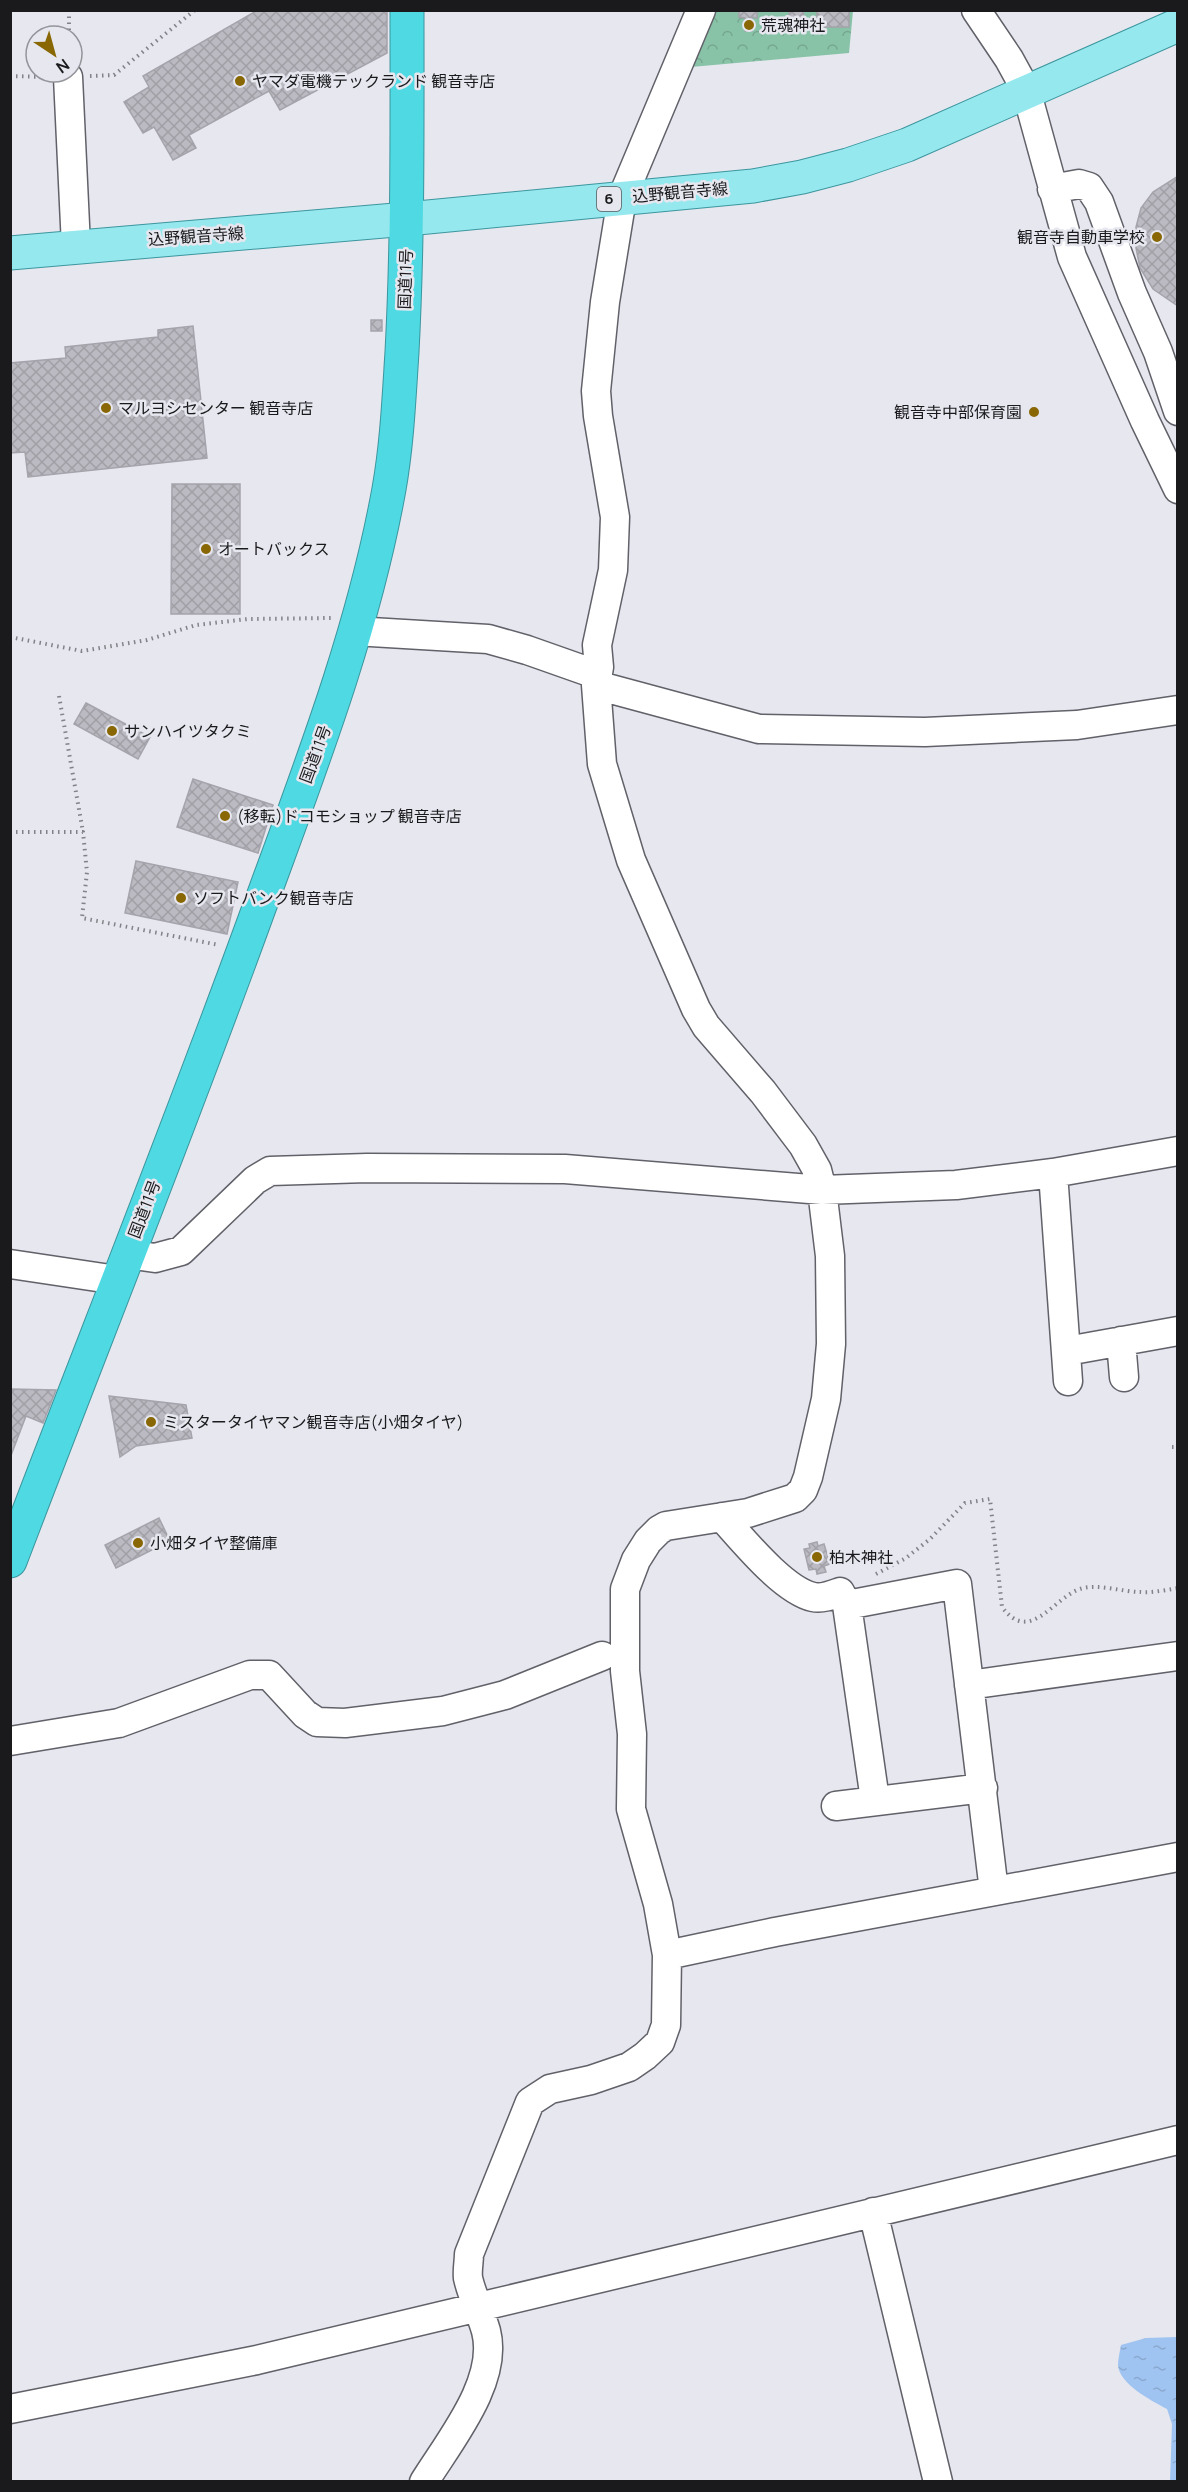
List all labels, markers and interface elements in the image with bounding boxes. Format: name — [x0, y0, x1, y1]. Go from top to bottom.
place label: 荒魂神社 — [761, 14, 825, 36]
marker: 荒魂神社 — [742, 18, 756, 32]
north arrow — [24, 24, 84, 84]
text: N — [52, 54, 74, 78]
place label: ヤマダ電機テックランド 観音寺店 — [252, 70, 495, 92]
marker: ヤマダ電機テックランド 観音寺店 — [233, 74, 247, 88]
street label: 込野観音寺線 — [631, 177, 729, 207]
road number: 6 — [597, 187, 621, 211]
street label: 込野観音寺線 — [147, 222, 245, 250]
place label: 観音寺自動車学校 — [1017, 226, 1145, 248]
marker: 観音寺自動車学校 — [1150, 230, 1164, 244]
street label: 国道11号 — [393, 248, 417, 310]
place label: マルヨシセンター 観音寺店 — [118, 397, 313, 419]
marker: マルヨシセンター 観音寺店 — [99, 401, 113, 415]
place label: 観音寺中部保育園 — [894, 401, 1022, 423]
marker: 観音寺中部保育園 — [1027, 405, 1041, 419]
place label: オートバックス — [218, 538, 330, 560]
marker: オートバックス — [199, 542, 213, 556]
place label: サンハイツタクミ — [124, 720, 252, 742]
street label: 国道11号 — [294, 722, 336, 786]
marker: サンハイツタクミ — [105, 724, 119, 738]
place label: (移転)ドコモショップ 観音寺店 — [237, 805, 462, 827]
marker: (移転)ドコモショップ 観音寺店 — [218, 809, 232, 823]
place label: ソフトバンク観音寺店 — [193, 887, 354, 909]
marker: ソフトバンク観音寺店 — [174, 891, 188, 905]
street label: 国道11号 — [123, 1177, 165, 1241]
place label: ミスタータイヤマン観音寺店(小畑タイヤ) — [163, 1411, 464, 1433]
marker: ミスタータイヤマン観音寺店(小畑タイヤ) — [144, 1415, 158, 1429]
place label: 小畑タイヤ整備庫 — [150, 1532, 278, 1554]
marker: 小畑タイヤ整備庫 — [131, 1536, 145, 1550]
place label: 柏木神社 — [829, 1546, 893, 1568]
marker: 柏木神社 — [810, 1550, 824, 1564]

